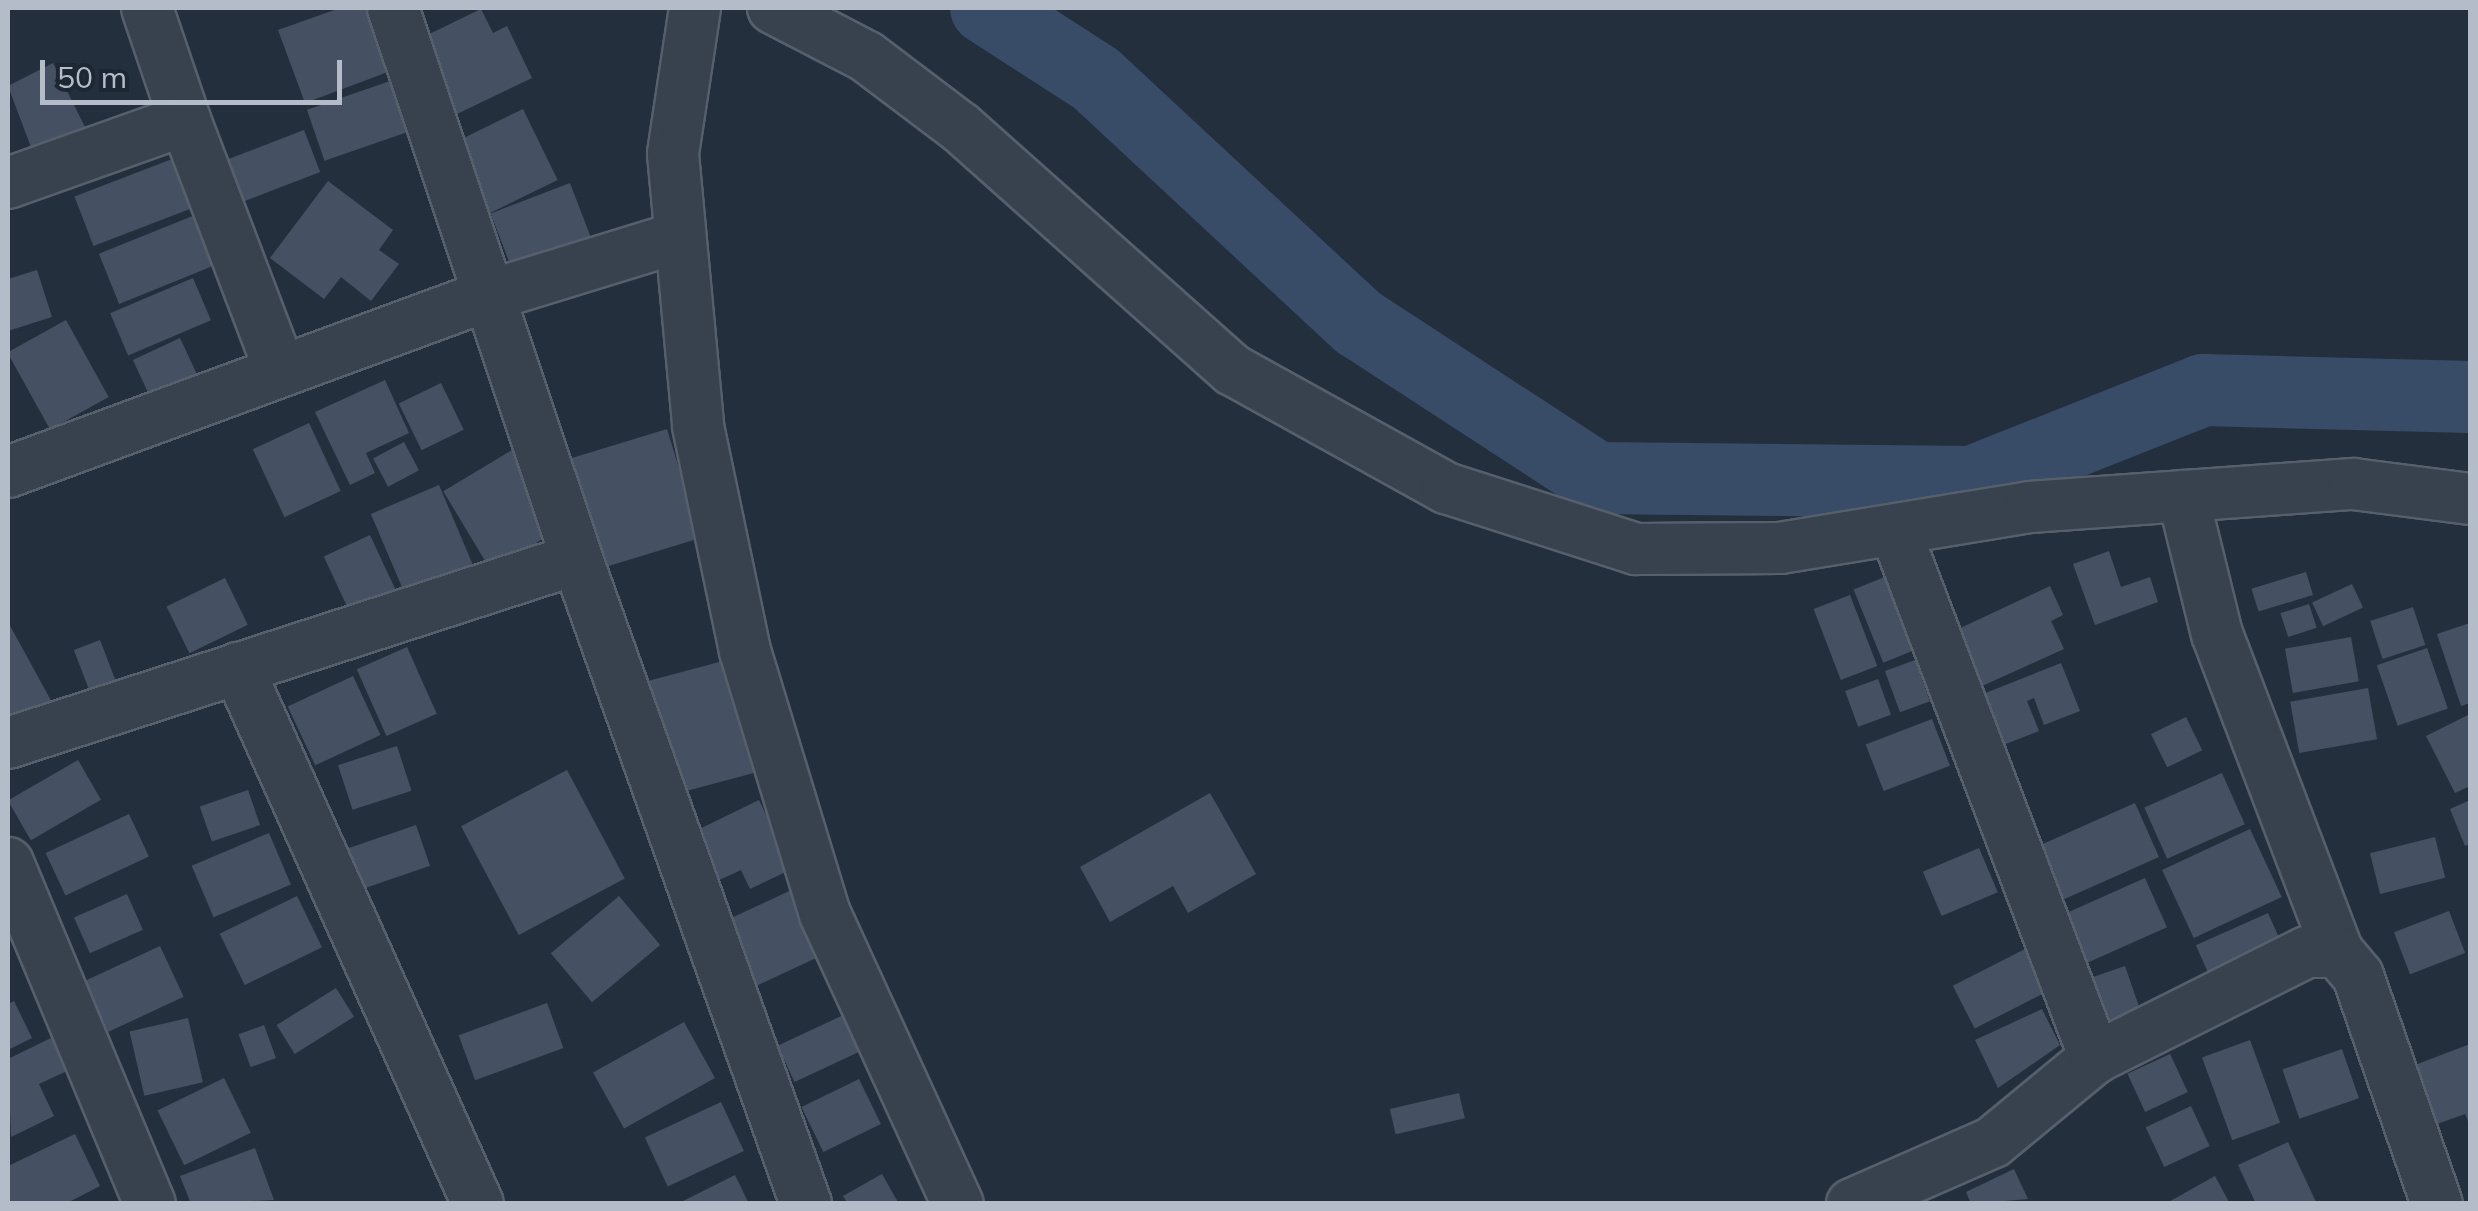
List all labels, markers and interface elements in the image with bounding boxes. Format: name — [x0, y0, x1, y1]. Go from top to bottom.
scale bar — [45, 40, 348, 102]
text: 50 m — [57, 58, 127, 96]

